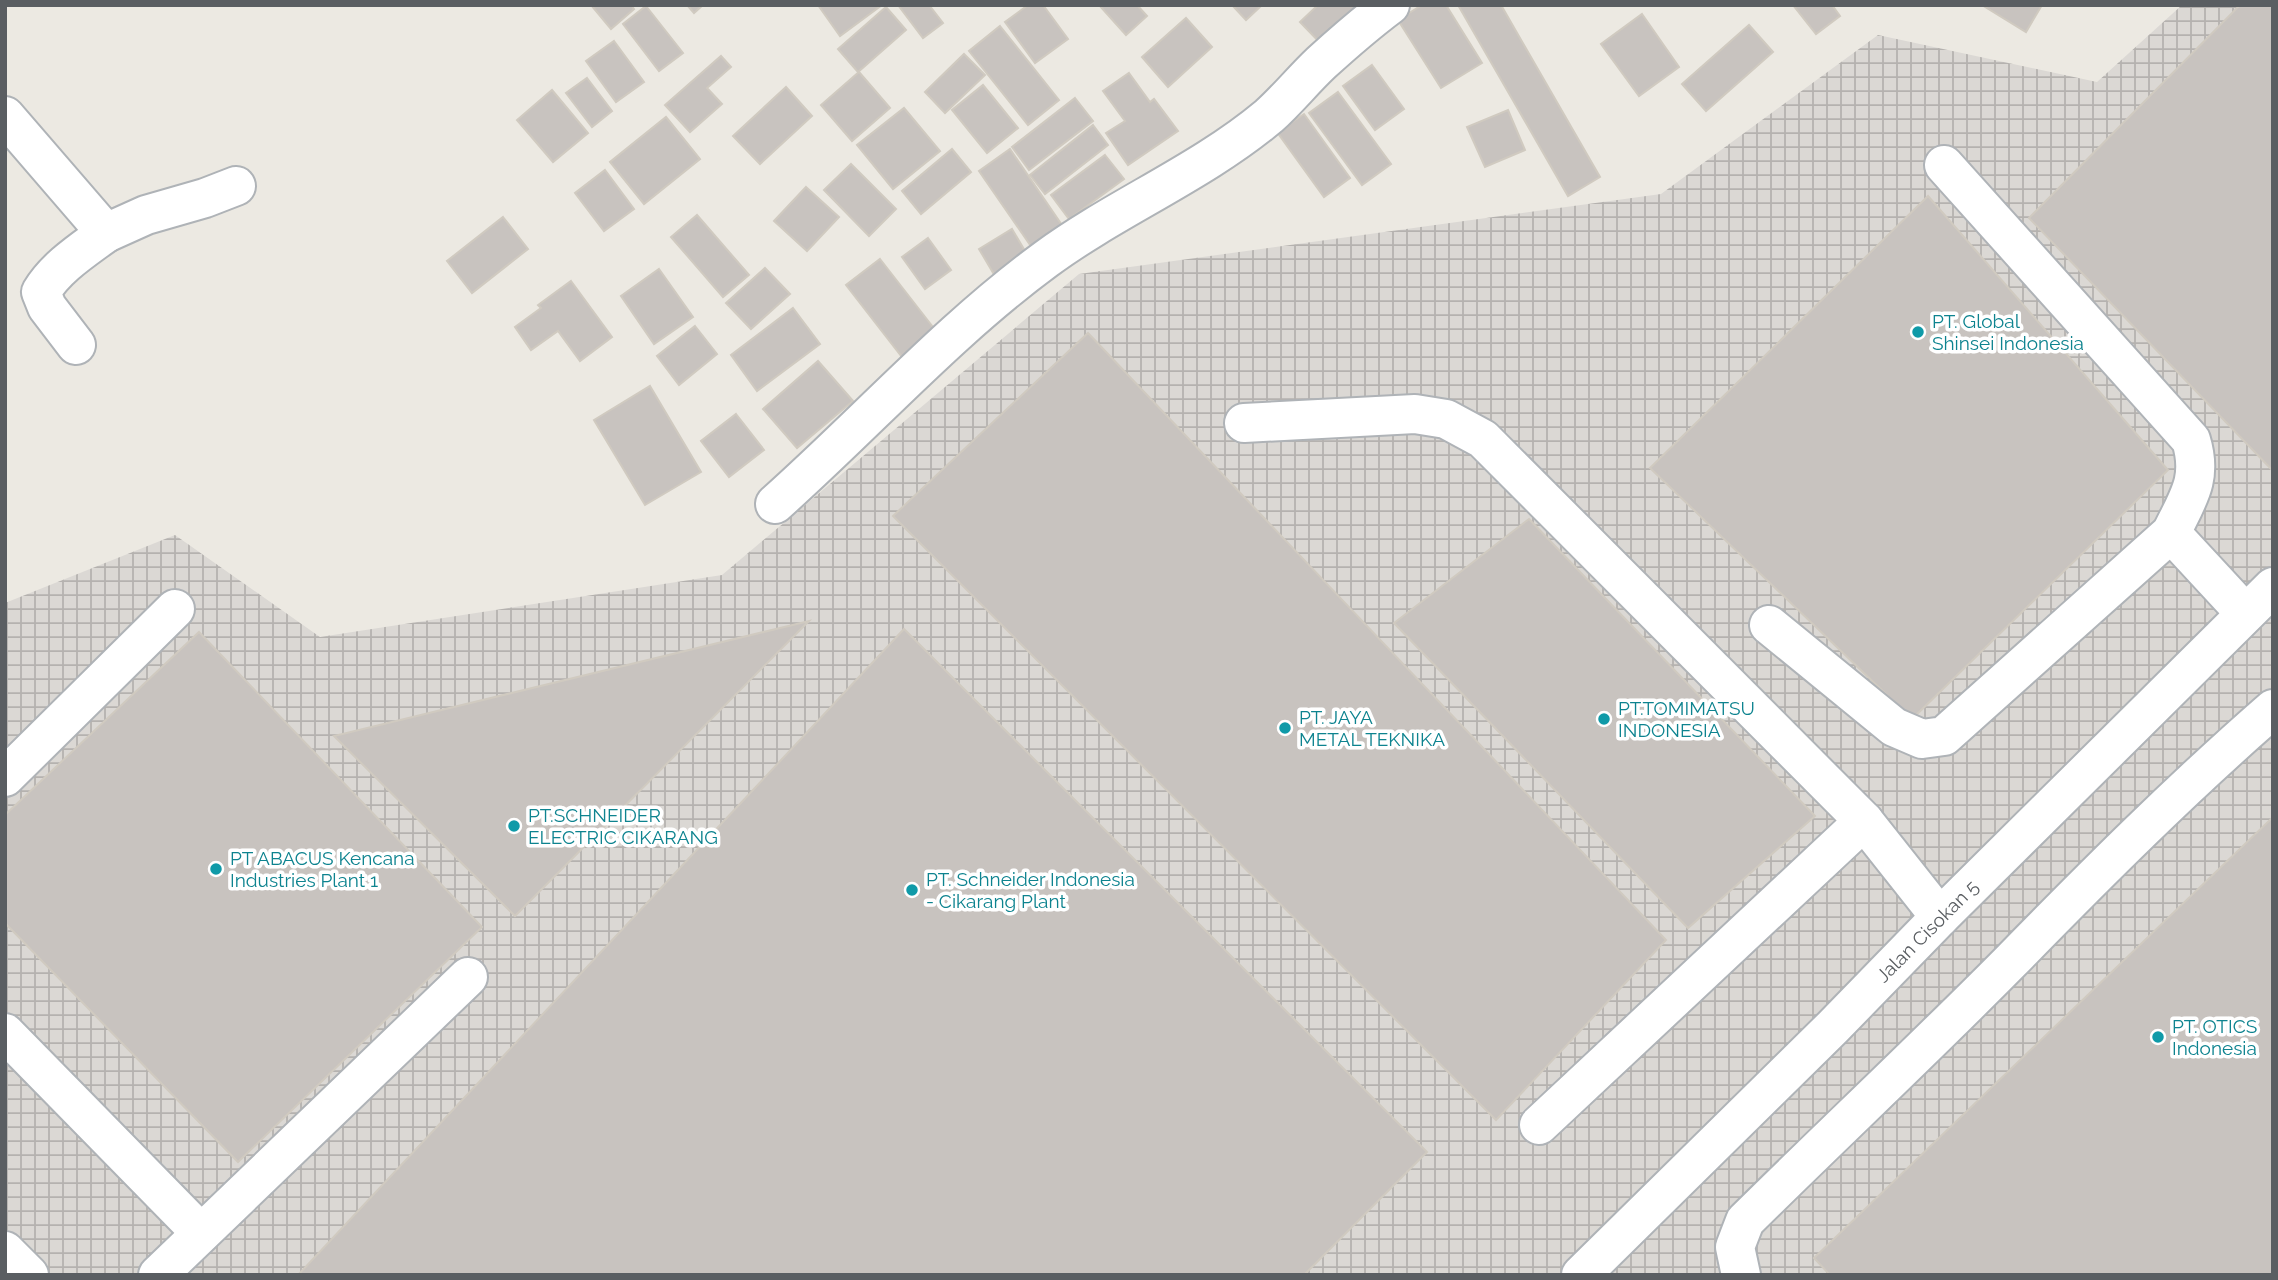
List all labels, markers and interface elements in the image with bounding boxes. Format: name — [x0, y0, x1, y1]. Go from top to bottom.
place label: PT. Global Shinsei Indonesia — [1932, 310, 2084, 354]
marker: PT. Global Shinsei Indonesia — [1910, 324, 1926, 340]
place label: PT.TOMIMATSU INDONESIA — [1618, 697, 1755, 741]
place label: PT. JAYA METAL TEKNIKA — [1299, 706, 1445, 750]
marker: PT.TOMIMATSU INDONESIA — [1596, 711, 1612, 727]
marker: PT. JAYA METAL TEKNIKA — [1277, 720, 1293, 736]
place label: PT.SCHNEIDER ELECTRIC CIKARANG — [528, 804, 718, 848]
marker: PT.SCHNEIDER ELECTRIC CIKARANG — [506, 818, 522, 834]
place label: PT ABACUS Kencana Industries Plant 1 — [230, 847, 415, 891]
marker: PT ABACUS Kencana Industries Plant 1 — [208, 861, 224, 877]
place label: PT. Schneider Indonesia - Cikarang Plant — [926, 868, 1135, 912]
street label: Jalan Cisokan 5 — [1871, 875, 1983, 987]
marker: PT. Schneider Indonesia - Cikarang Plant — [904, 882, 920, 898]
place label: PT. OTICS Indonesia — [2172, 1015, 2257, 1059]
marker: PT. OTICS Indonesia — [2150, 1029, 2166, 1045]

